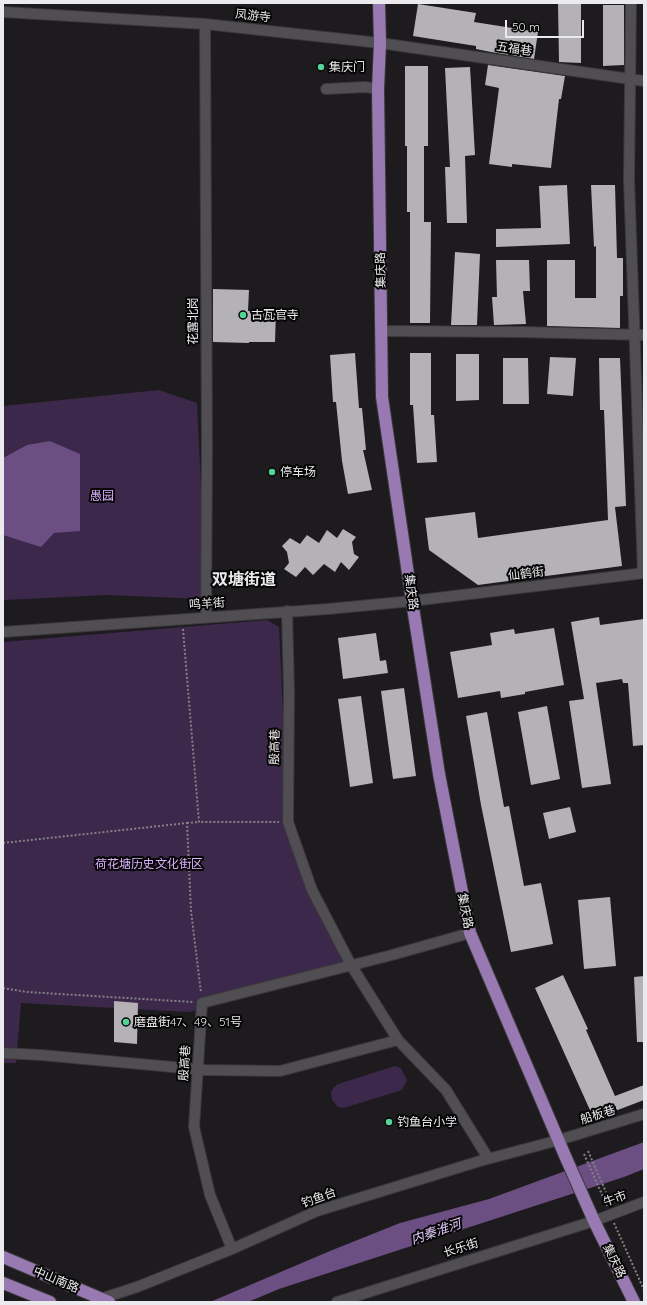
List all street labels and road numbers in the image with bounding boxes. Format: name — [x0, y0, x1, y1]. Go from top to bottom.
street label: 凤游寺 — [234, 7, 272, 25]
street label: 五福巷 — [495, 39, 533, 59]
street label: 集庆路 — [373, 252, 389, 288]
street label: 花露北岗 — [186, 297, 200, 345]
street label: 仙鹤街 — [507, 565, 545, 583]
street label: 集庆路 — [401, 573, 421, 611]
street label: 鸣羊街 — [189, 596, 225, 612]
street label: 殷高巷 — [267, 729, 283, 765]
street label: 集庆路 — [454, 892, 476, 930]
street label: 殷高巷 — [177, 1045, 193, 1081]
street label: 船板巷 — [579, 1103, 617, 1127]
street label: 钓鱼台 — [300, 1185, 338, 1211]
street label: 牛市 — [601, 1188, 629, 1210]
street label: 长乐街 — [442, 1236, 480, 1260]
street label: 集庆路 — [600, 1242, 628, 1280]
street label: 中山南路 — [31, 1264, 81, 1296]

